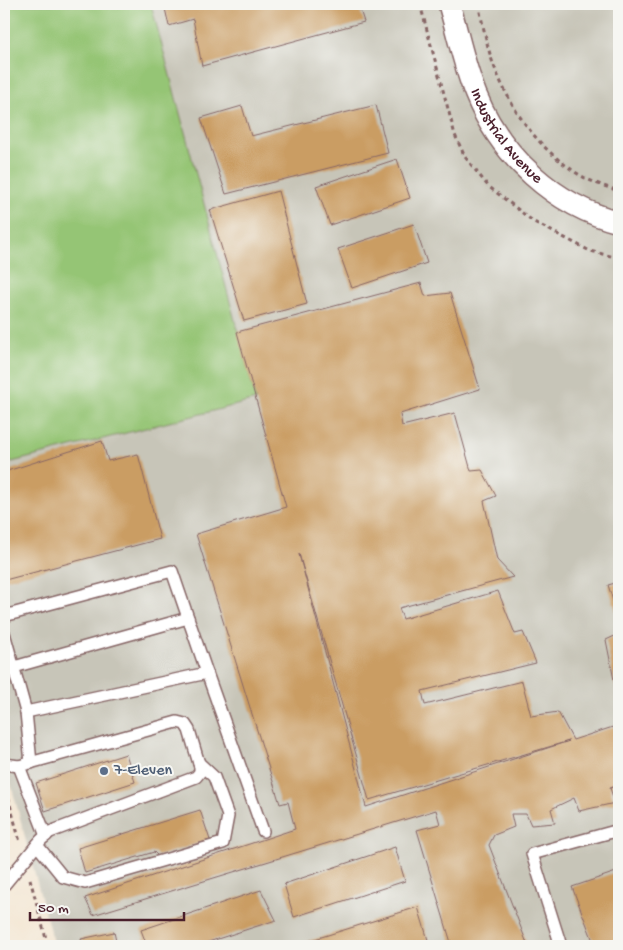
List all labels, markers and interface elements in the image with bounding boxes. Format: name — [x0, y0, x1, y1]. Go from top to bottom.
street label: Industrial Avenue — [465, 86, 546, 189]
place label: 7-Eleven — [113, 762, 172, 781]
marker: 7-Eleven — [98, 765, 110, 777]
scale bar — [30, 890, 184, 922]
text: 50 m — [38, 900, 69, 918]

